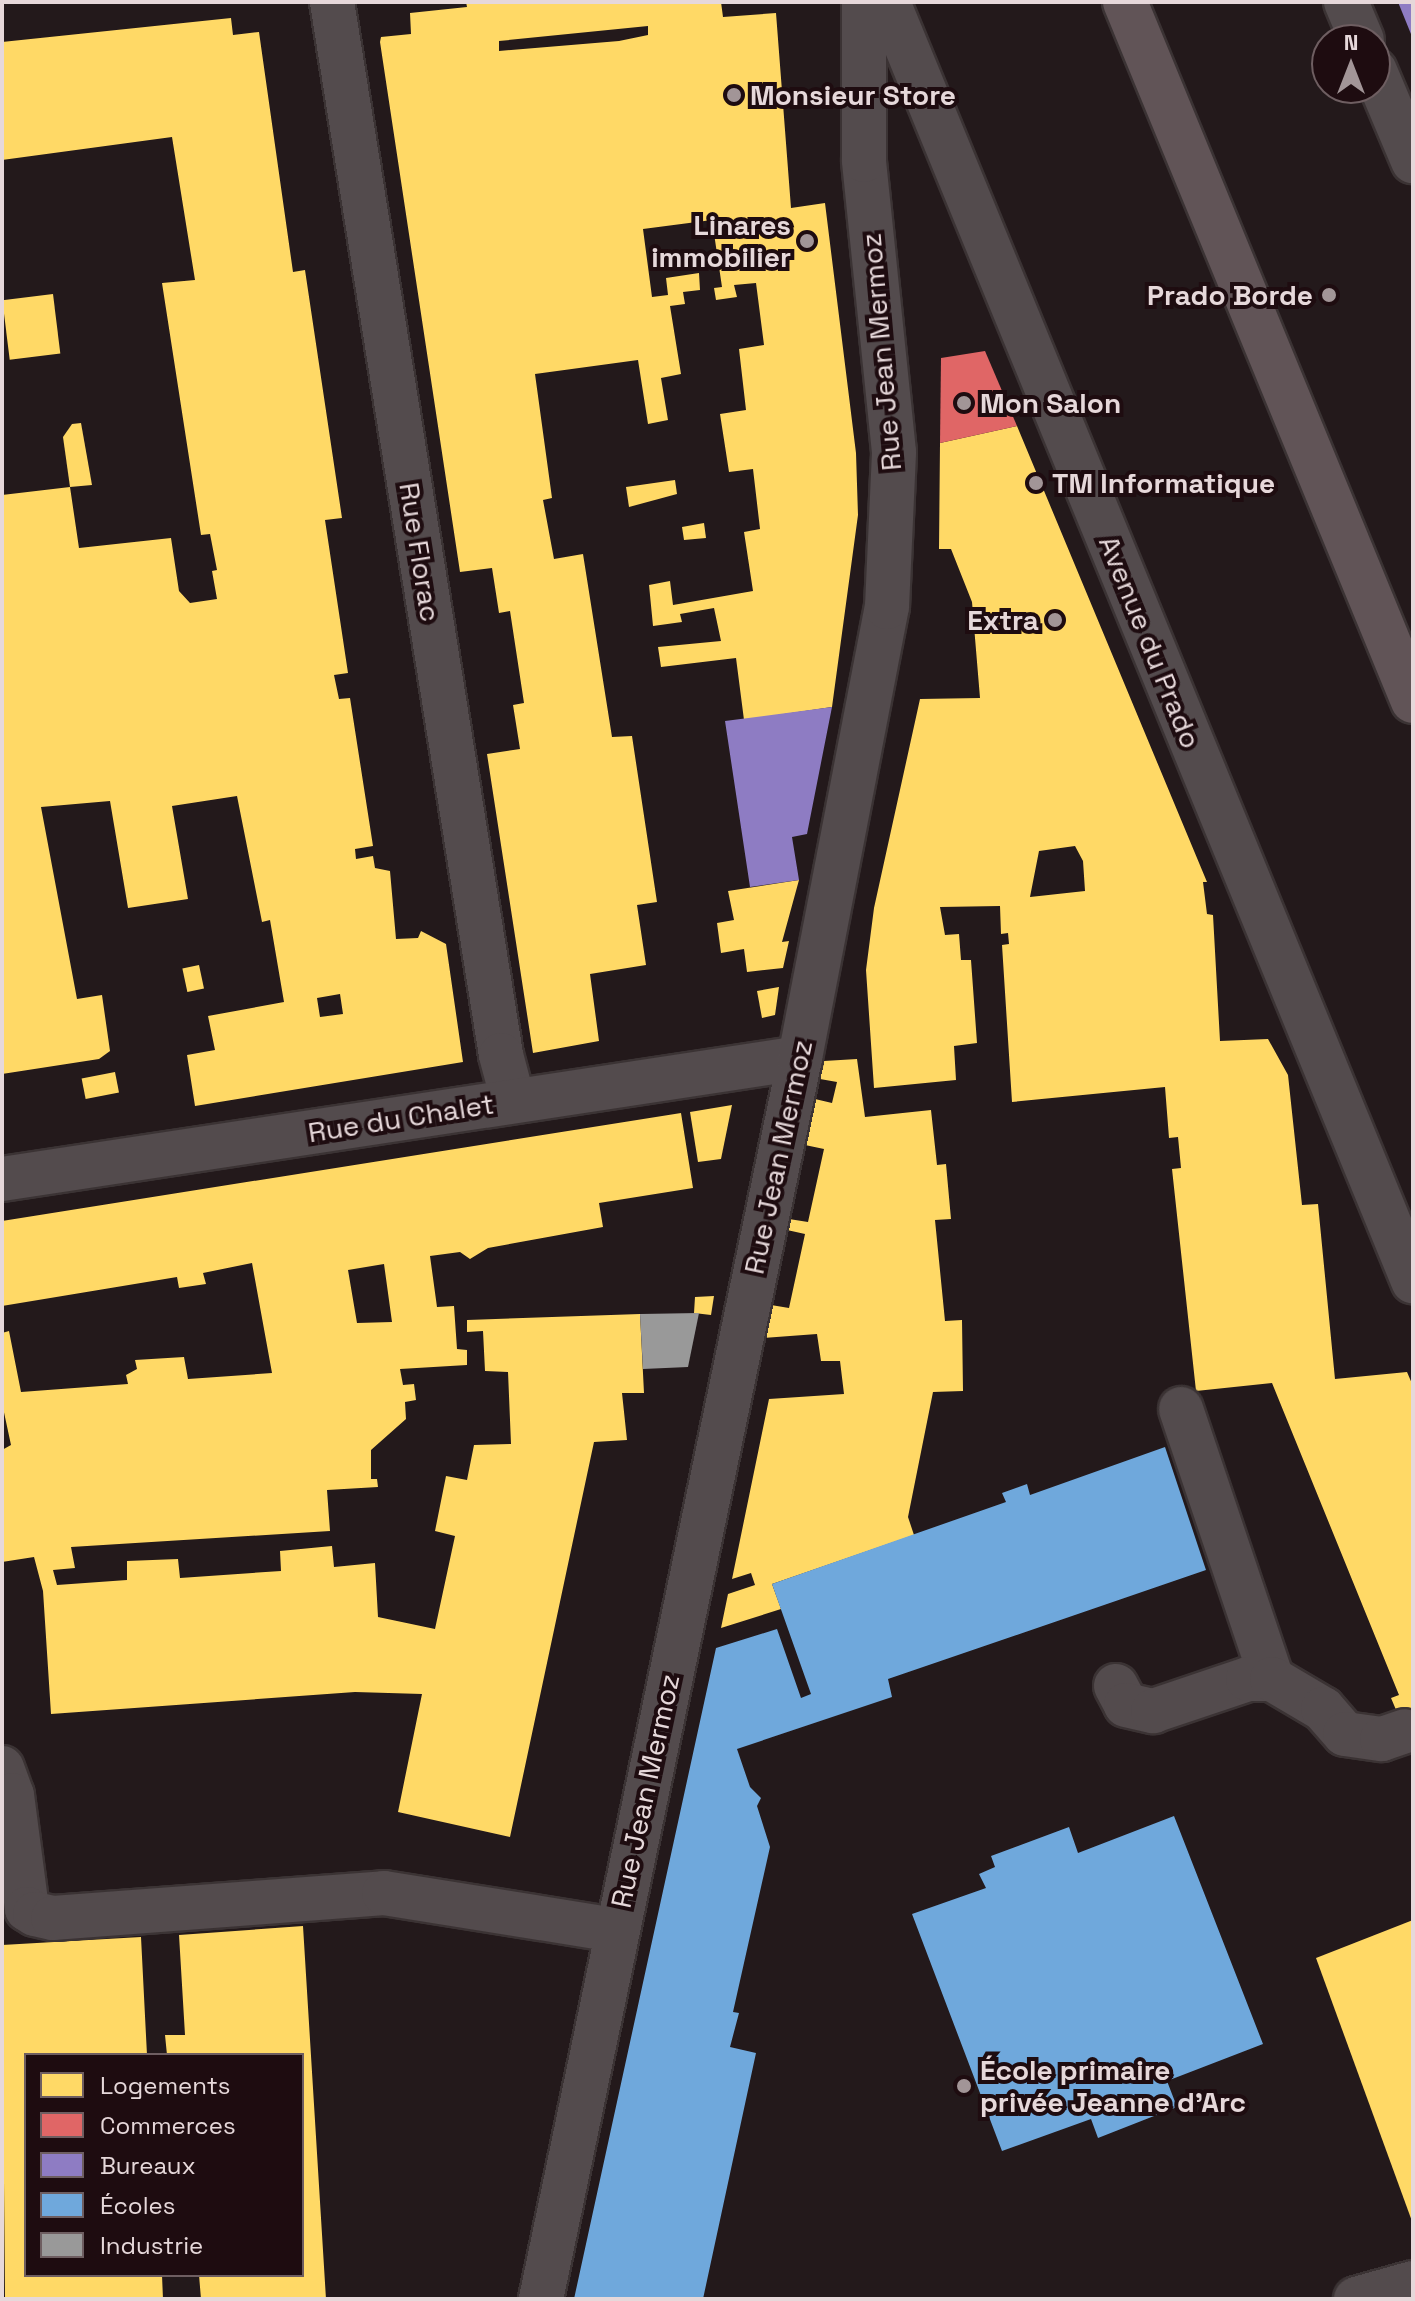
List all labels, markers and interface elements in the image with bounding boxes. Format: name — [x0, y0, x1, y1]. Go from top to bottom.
north arrow — [1311, 24, 1391, 104]
text: N — [1344, 28, 1358, 56]
place label: Monsieur Store — [750, 78, 956, 112]
marker: Monsieur Store — [725, 86, 743, 104]
place label: Linares immobilier — [651, 208, 791, 274]
marker: Linares immobilier — [798, 232, 816, 250]
street label: Rue Jean Mermoz — [854, 232, 908, 472]
place label: Prado Borde — [1147, 278, 1313, 312]
marker: Prado Borde — [1320, 286, 1338, 304]
place label: Mon Salon — [980, 386, 1121, 420]
marker: Mon Salon — [955, 394, 973, 412]
place label: TM Informatique — [1052, 466, 1275, 500]
marker: TM Informatique — [1027, 474, 1045, 492]
street label: Rue Florac — [392, 480, 448, 624]
street label: Avenue du Prado — [1092, 531, 1208, 753]
place label: Extra — [967, 603, 1039, 637]
marker: Extra — [1046, 611, 1064, 629]
street label: Rue Jean Mermoz — [737, 1037, 819, 1277]
street label: Rue du Chalet — [306, 1087, 496, 1149]
street label: Rue Jean Mermoz — [604, 1671, 686, 1911]
legend — [24, 2053, 304, 2277]
place label: École primaire privée Jeanne d'Arc — [980, 2053, 1246, 2119]
text: Logements — [100, 2070, 230, 2101]
marker: École primaire privée Jeanne d'Arc — [955, 2077, 973, 2095]
text: Commerces — [100, 2110, 236, 2141]
text: Bureaux — [100, 2150, 196, 2181]
text: Écoles — [100, 2190, 175, 2221]
text: Industrie — [100, 2230, 203, 2261]

